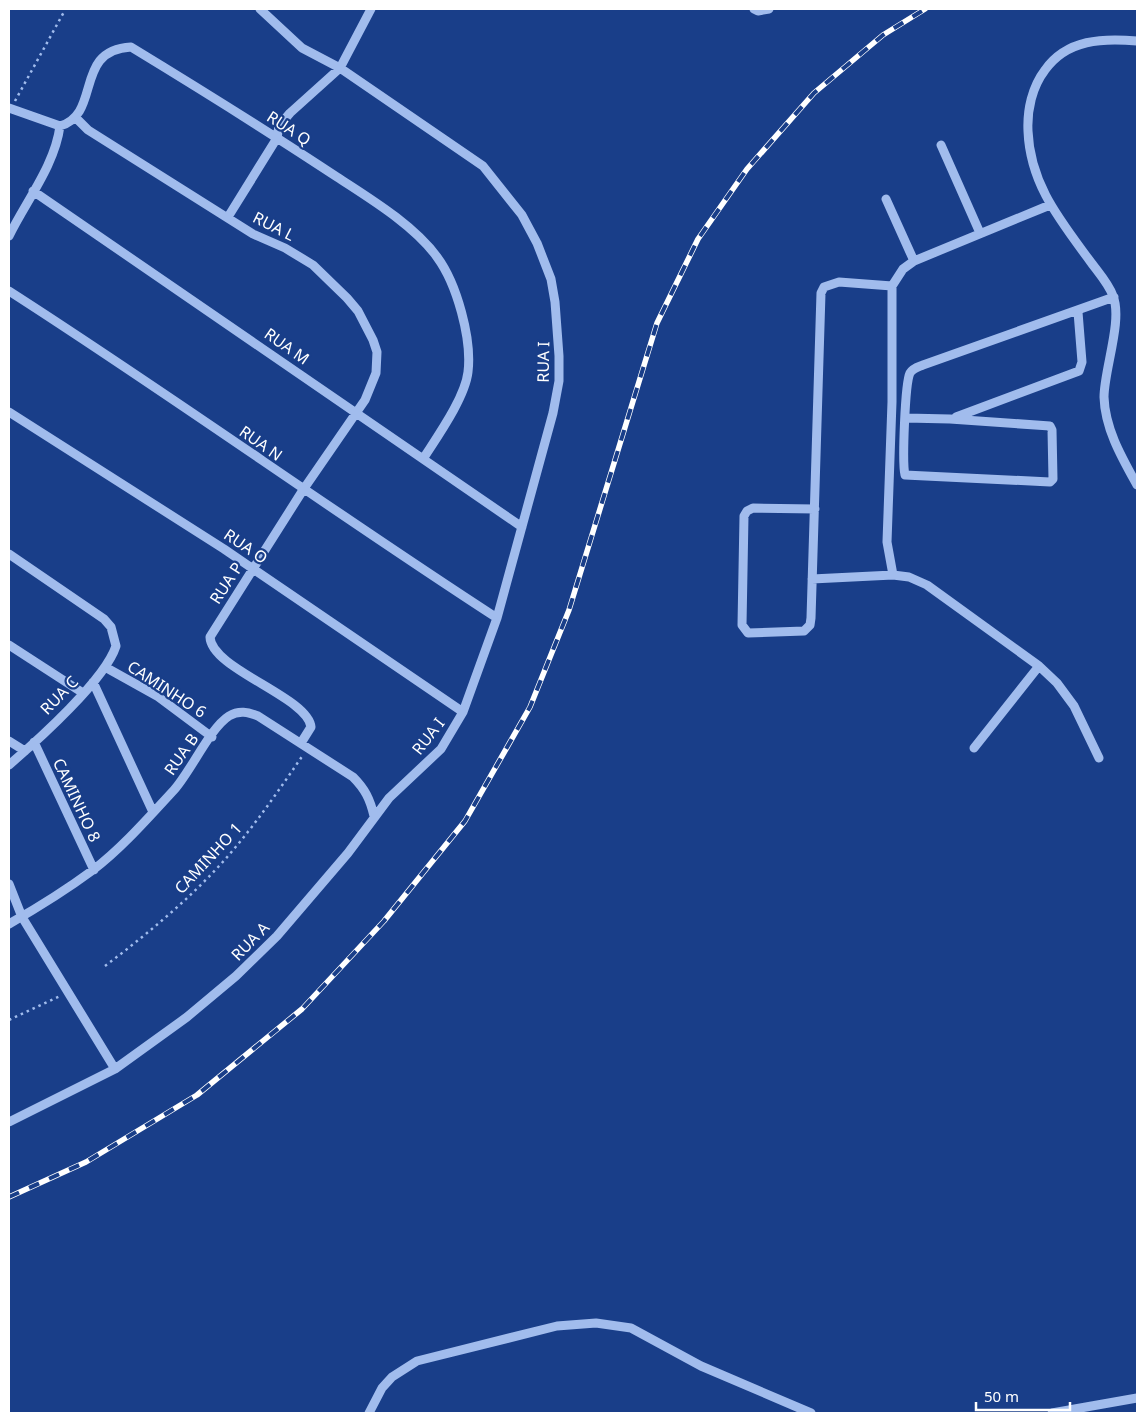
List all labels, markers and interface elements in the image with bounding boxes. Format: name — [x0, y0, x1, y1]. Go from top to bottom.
street label: RUA Q — [263, 106, 315, 150]
street label: RUA L — [249, 206, 299, 246]
street label: RUA M — [260, 323, 314, 369]
street label: RUA I — [532, 341, 554, 383]
street label: RUA N — [235, 420, 287, 466]
street label: RUA O — [220, 523, 272, 569]
street label: RUA P — [204, 558, 248, 608]
street label: CAMINHO 6 — [123, 655, 211, 723]
street label: RUA C — [35, 671, 83, 719]
street label: RUA I — [407, 713, 449, 759]
street label: RUA B — [159, 729, 203, 779]
street label: CAMINHO 8 — [48, 755, 106, 845]
street label: CAMINHO 1 — [169, 818, 247, 898]
street label: RUA A — [226, 916, 274, 965]
scale bar — [976, 1380, 1070, 1412]
text: 50 m — [984, 1386, 1019, 1406]

